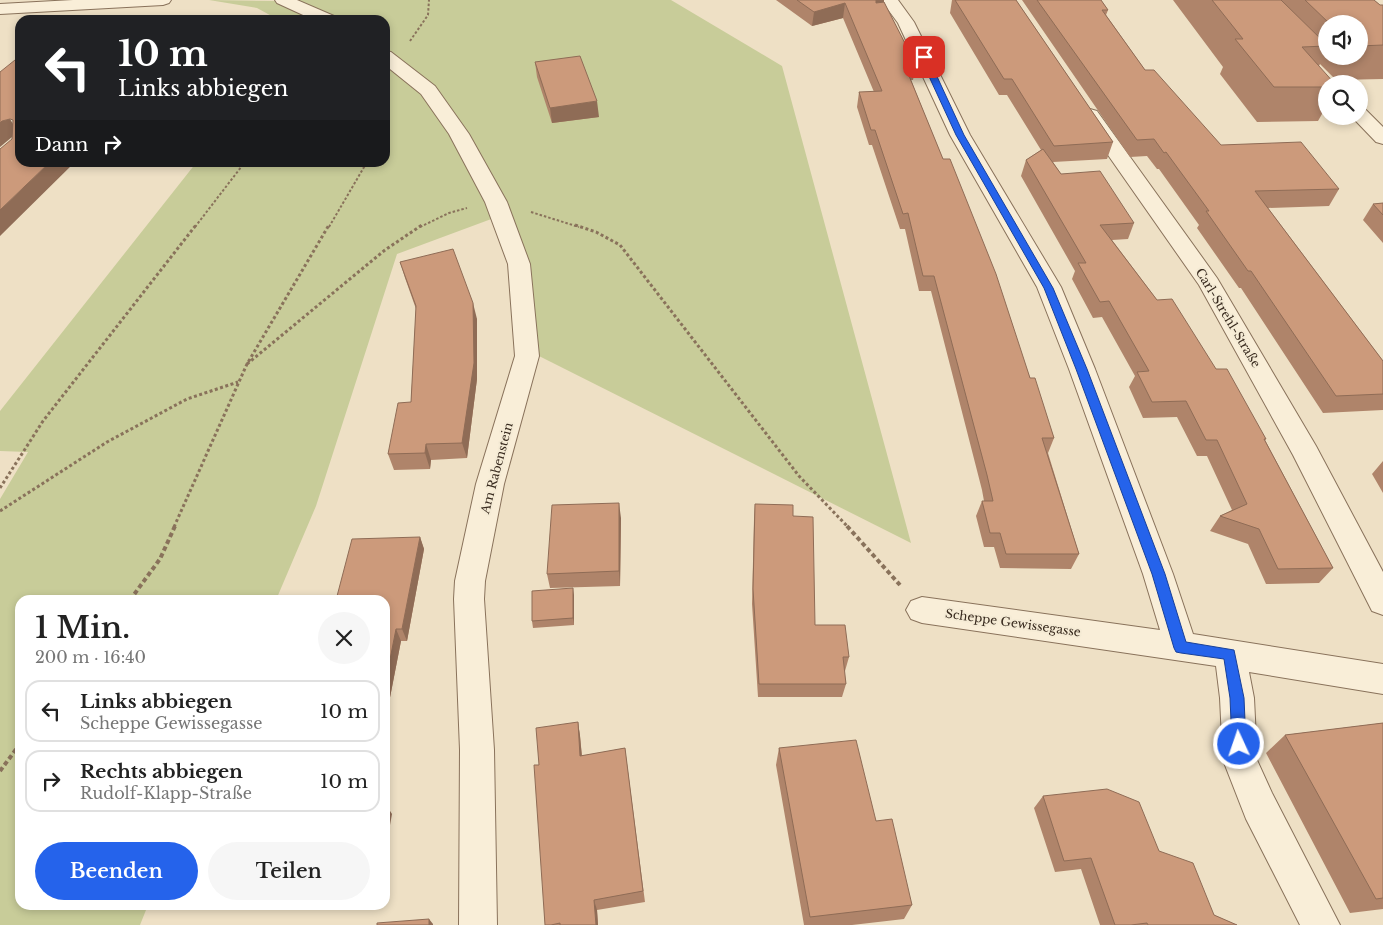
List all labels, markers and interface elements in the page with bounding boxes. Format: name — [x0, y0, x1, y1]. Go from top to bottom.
map controls — [1318, 15, 1368, 125]
button: sound — [1318, 15, 1368, 65]
text: 10 m — [118, 32, 208, 75]
icon: left — [35, 35, 100, 100]
pin — [903, 36, 945, 78]
icon: arrive — [910, 43, 938, 71]
text: Links abbiegen — [118, 75, 288, 102]
button: search — [1318, 75, 1368, 125]
icon: right — [98, 130, 126, 158]
text: Dann — [35, 133, 88, 156]
street label: Carl-Strehl-Straße — [1193, 265, 1264, 370]
street label: Am Rabenstein — [477, 421, 516, 516]
street label: Scheppe Gewissegasse — [944, 606, 1082, 639]
text: 1 Min. — [35, 609, 130, 646]
button: close — [318, 612, 370, 664]
text: 200 m · 16:40 — [35, 647, 146, 667]
text: Links abbiegen — [80, 690, 232, 713]
icon: left — [37, 697, 65, 725]
text: 10 m — [320, 700, 368, 723]
text: Scheppe Gewissegasse — [80, 713, 262, 733]
position arrow — [1212, 717, 1264, 769]
text: Rechts abbiegen — [80, 760, 243, 783]
icon: right — [37, 767, 65, 795]
text: 10 m — [320, 770, 368, 793]
text: Rudolf-Klapp-Straße — [80, 783, 252, 803]
button: Beenden — [35, 842, 198, 900]
button: Teilen — [208, 842, 370, 900]

